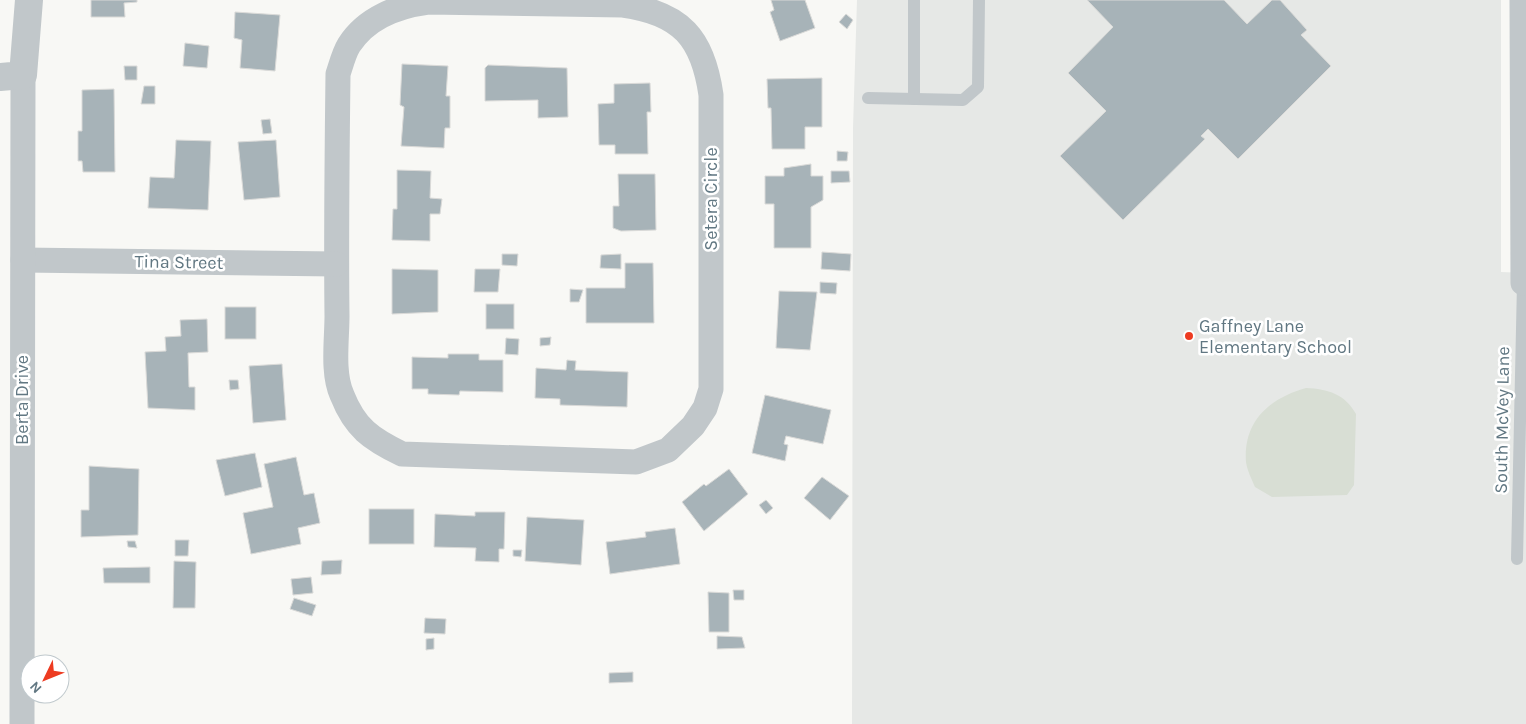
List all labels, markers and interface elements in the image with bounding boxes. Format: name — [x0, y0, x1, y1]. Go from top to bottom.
street label: Setera Circle — [700, 147, 722, 251]
street label: Tina Street — [134, 250, 224, 274]
place label: Gaffney Lane Elementary School — [1199, 315, 1352, 358]
marker: Gaffney Lane Elementary School — [1183, 330, 1195, 342]
street label: South McVey Lane — [1490, 346, 1514, 494]
street label: Berta Drive — [11, 355, 33, 445]
north arrow — [20, 654, 70, 704]
text: N — [26, 678, 46, 697]

